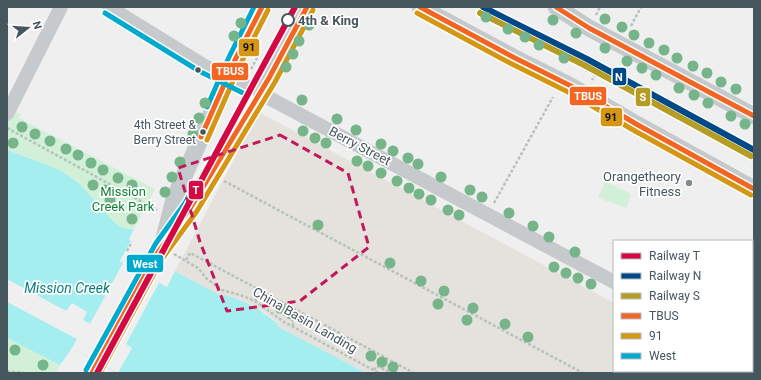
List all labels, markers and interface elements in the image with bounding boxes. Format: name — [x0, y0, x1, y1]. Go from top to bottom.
north arrow — [8, 8, 48, 48]
marker: 4th & King — [281, 13, 295, 27]
place label: 4th & King — [298, 13, 359, 28]
text: N — [30, 20, 45, 31]
line badge: 91 — [238, 38, 260, 57]
text: 91 — [243, 41, 255, 54]
line badge: TBUS — [211, 62, 249, 81]
unlabelled marker — [193, 65, 203, 75]
text: TBUS — [216, 65, 244, 78]
line badge: N — [612, 67, 627, 86]
text: N — [615, 71, 623, 84]
line badge: TBUS — [569, 86, 607, 106]
line badge: S — [635, 87, 651, 107]
text: TBUS — [574, 90, 602, 103]
text: S — [640, 91, 647, 104]
line badge: 91 — [600, 107, 623, 127]
text: 91 — [605, 111, 617, 124]
place label: 4th Street & Berry Street — [134, 118, 197, 147]
street label: Berry Street — [327, 124, 393, 168]
marker: 4th Street & Berry Street — [198, 127, 208, 137]
place label: Orangetheory Fitness — [603, 169, 681, 199]
marker: Orangetheory Fitness — [684, 178, 694, 188]
line badge: T — [188, 180, 204, 200]
park label: Mission Creek Park — [92, 184, 155, 214]
text: T — [193, 184, 200, 197]
legend — [613, 240, 753, 372]
text: Railway T — [649, 249, 700, 263]
line badge: West — [126, 254, 164, 273]
text: West — [133, 258, 158, 271]
text: Railway N — [649, 269, 701, 283]
water label: Mission Creek — [24, 280, 111, 296]
street label: China Basin Landing — [250, 284, 360, 356]
text: Railway S — [649, 289, 700, 303]
text: TBUS — [649, 309, 679, 323]
text: 91 — [649, 329, 663, 343]
text: West — [649, 349, 676, 363]

